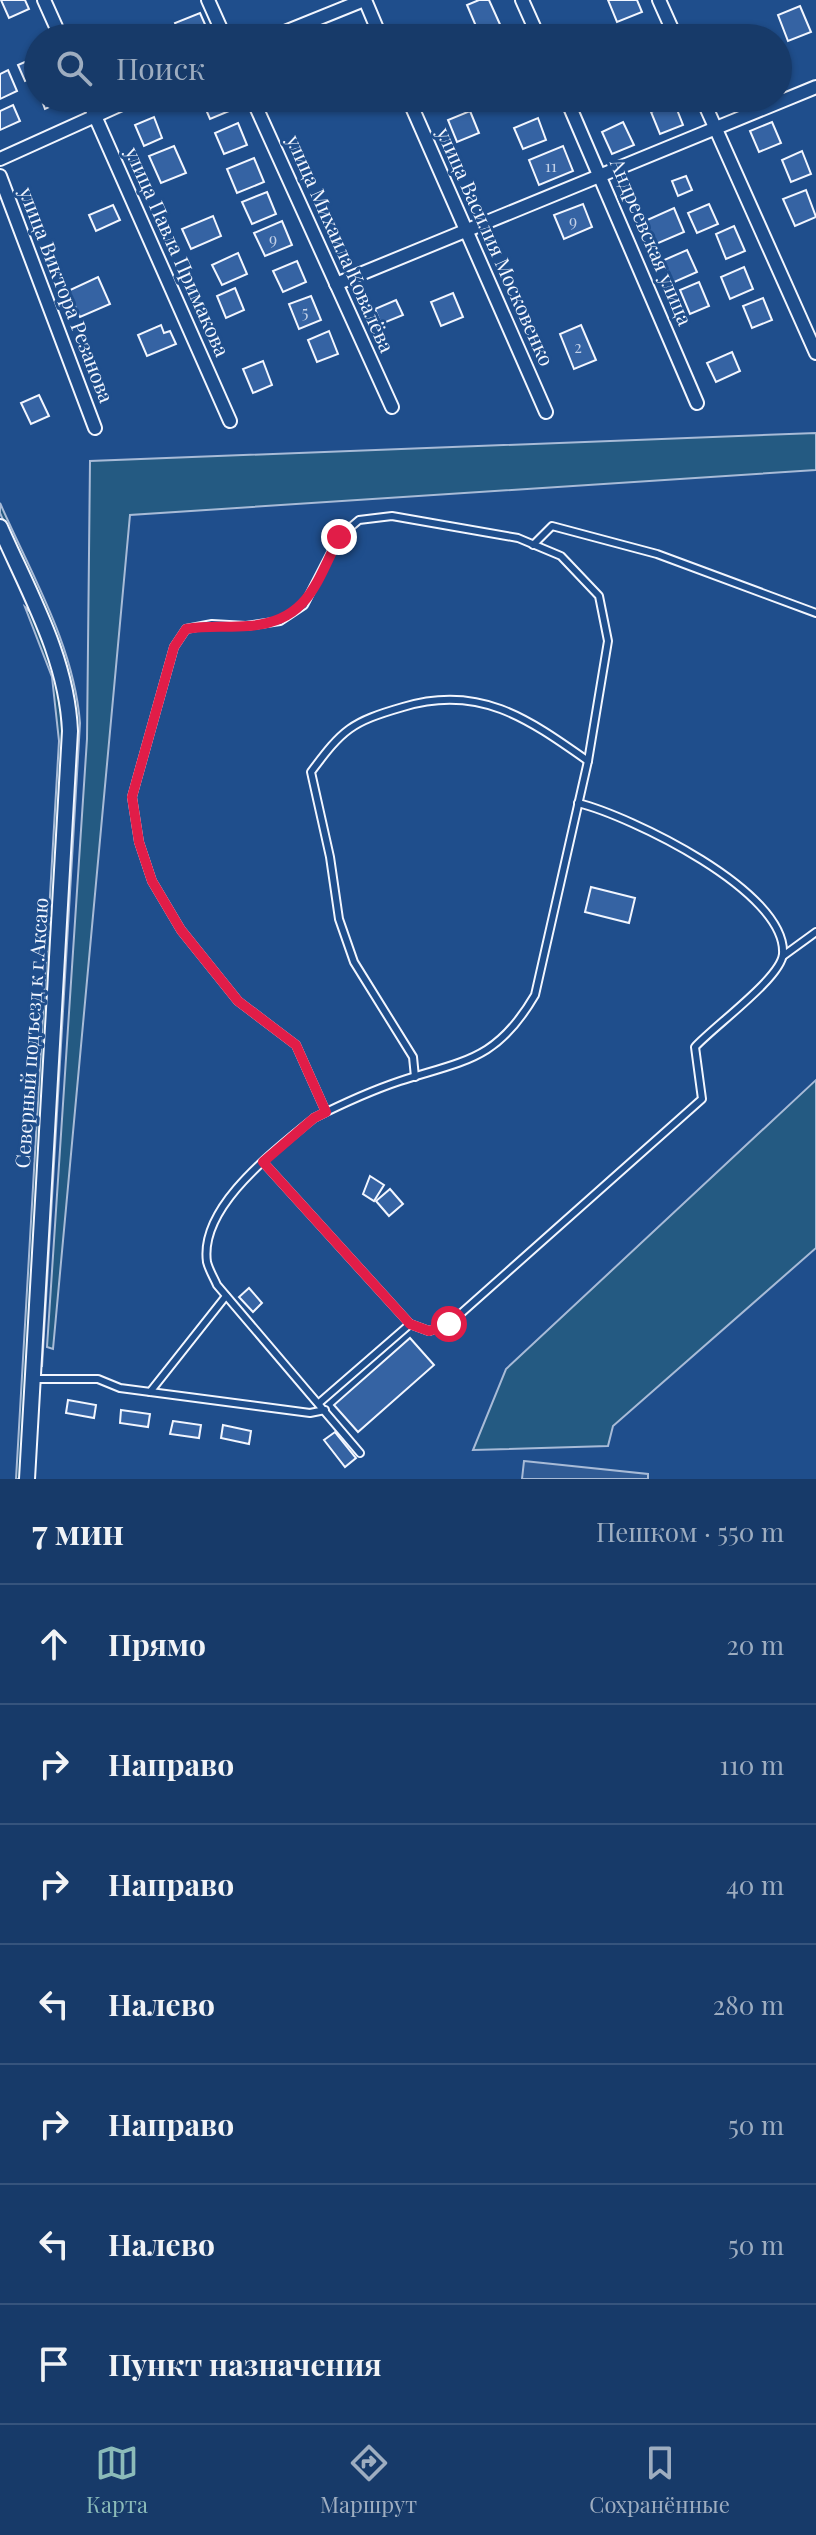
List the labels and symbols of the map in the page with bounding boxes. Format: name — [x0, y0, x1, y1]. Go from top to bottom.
street label: улица Василия Московенко — [431, 122, 561, 370]
street label: улица Михаила Ковалёва — [281, 129, 402, 356]
street label: улица Павла Примакова — [120, 141, 237, 360]
street label: Андреевская улица — [605, 153, 700, 329]
house number: 11 — [545, 155, 557, 176]
street label: улица Виктора Резанова — [13, 182, 121, 406]
house number: 9 — [569, 210, 577, 231]
house number: 9 — [269, 228, 277, 249]
house number: 5 — [302, 301, 308, 322]
house number: 2 — [574, 336, 582, 357]
route end — [321, 519, 357, 555]
street label: Северный подъезд к г.Аксаю — [8, 897, 53, 1169]
route start — [431, 1306, 467, 1342]

